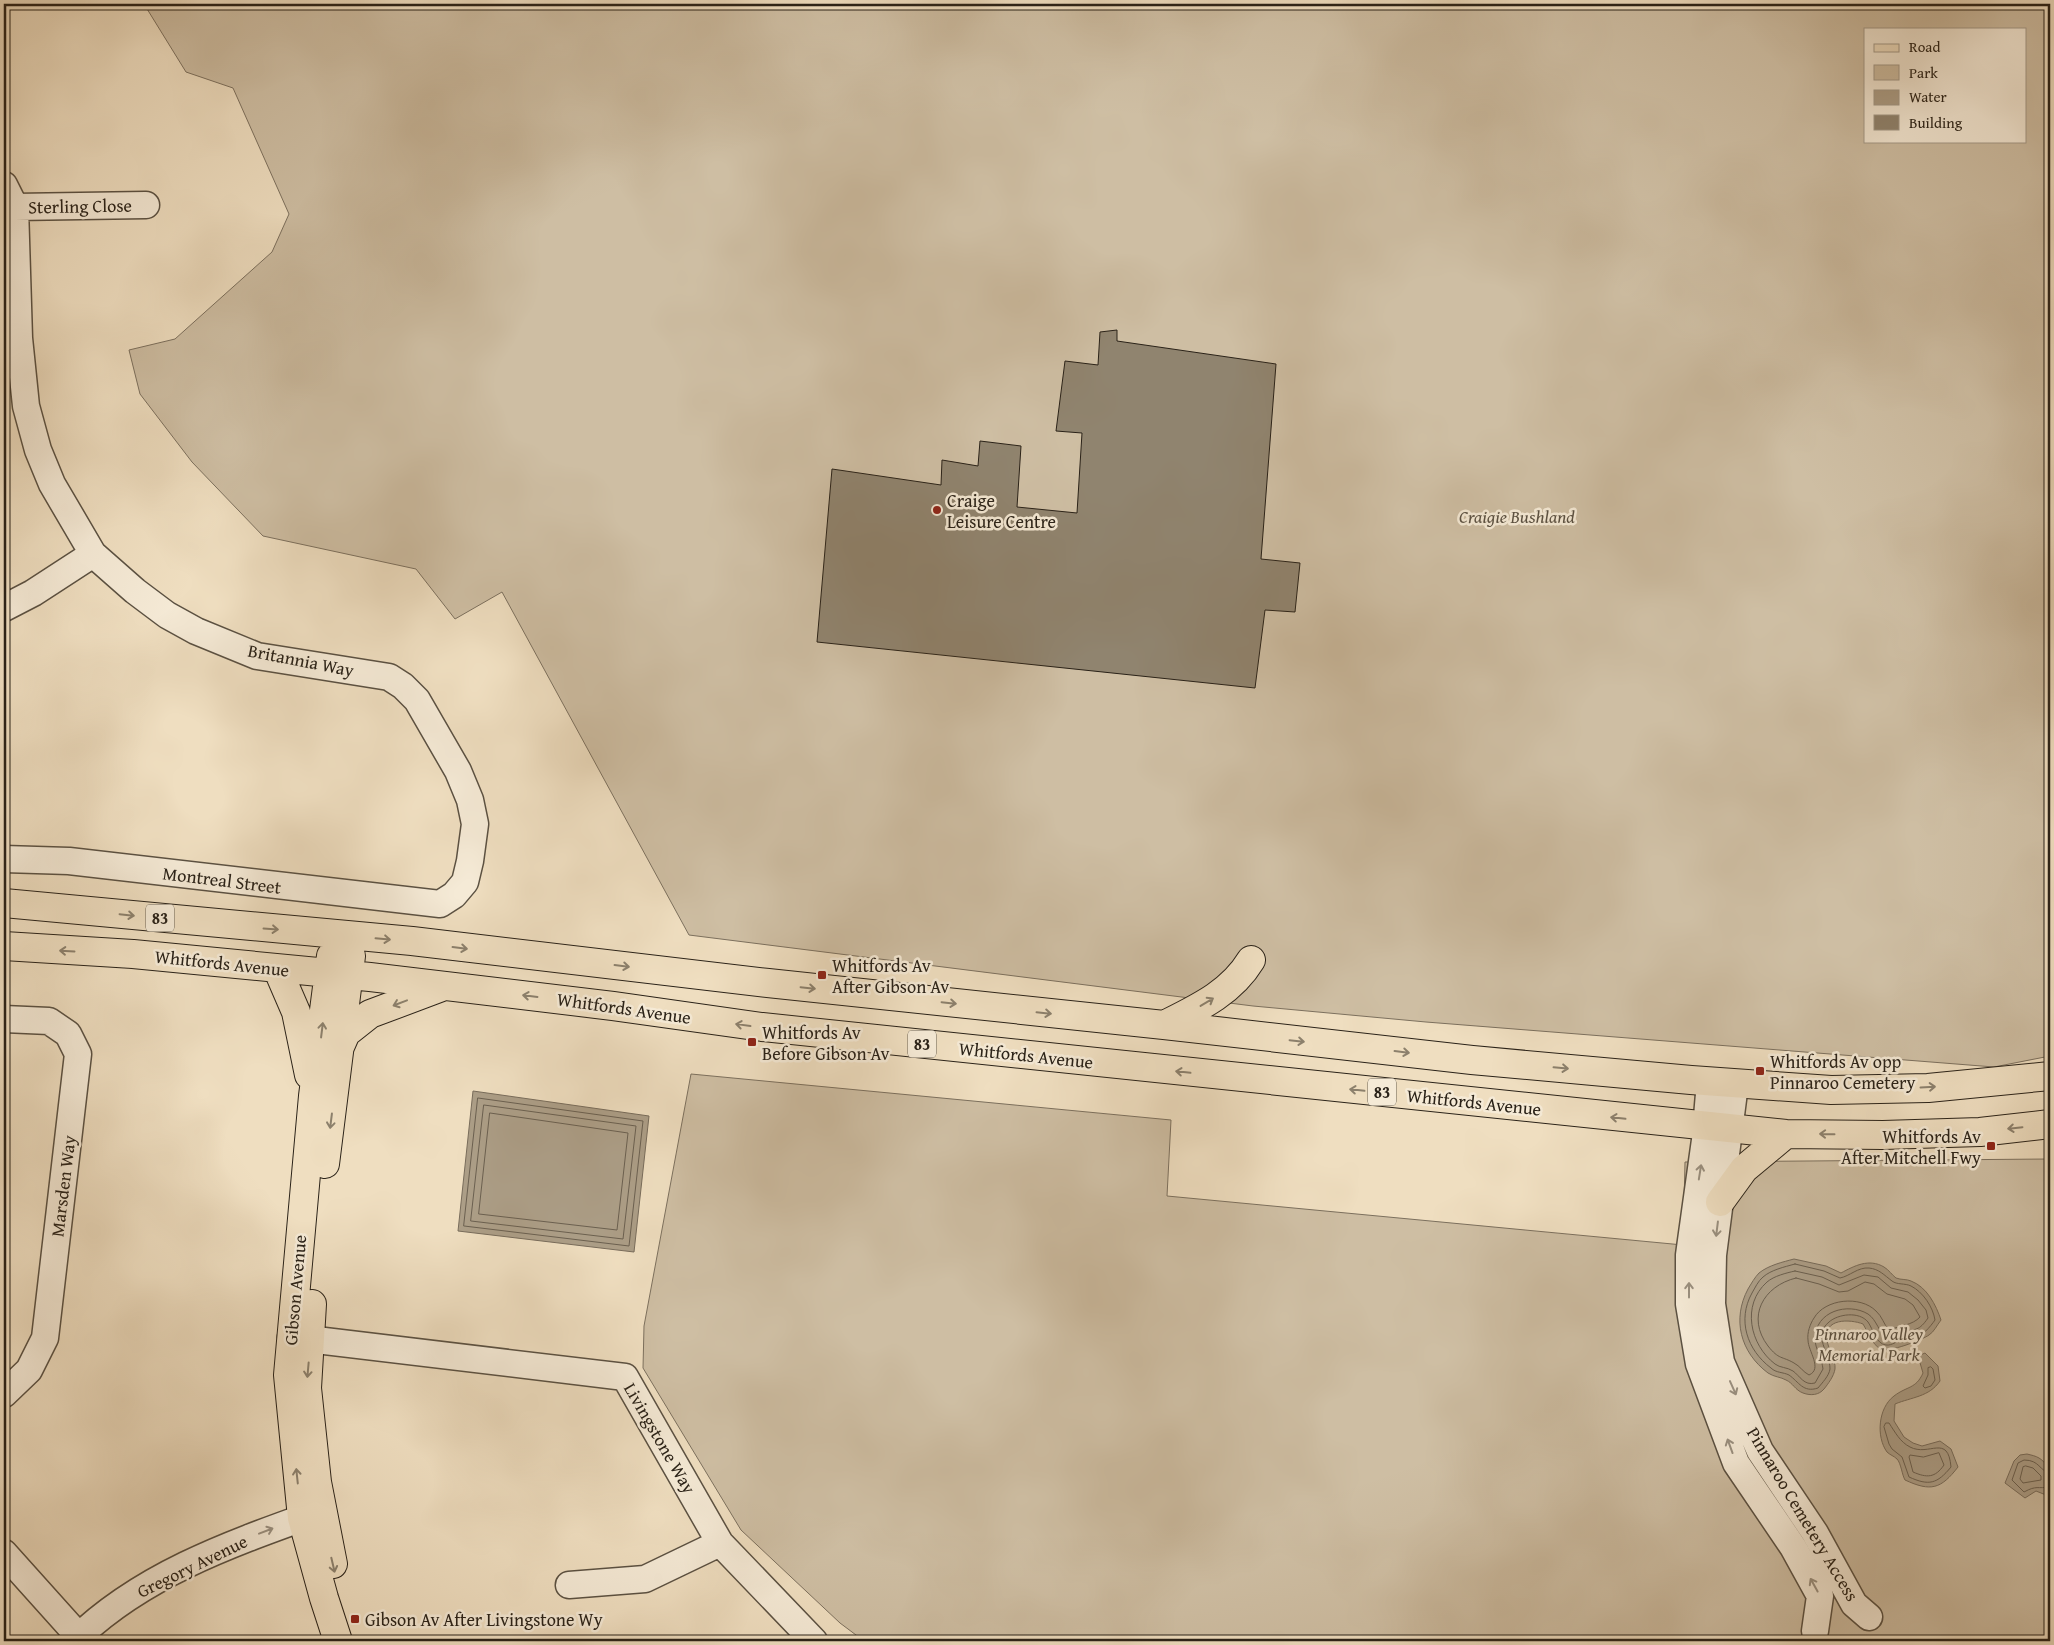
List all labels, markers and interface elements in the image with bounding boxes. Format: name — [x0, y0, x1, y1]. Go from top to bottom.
legend — [1864, 28, 2026, 142]
text: Road — [1909, 36, 1940, 57]
text: Park — [1909, 62, 1938, 83]
text: Water — [1909, 86, 1947, 107]
text: Building — [1909, 112, 1963, 133]
street label: Sterling Close — [28, 192, 132, 220]
place label: Craige Leisure Centre — [947, 487, 1056, 535]
park label: Craigie Bushland — [1459, 503, 1575, 530]
marker: Craige Leisure Centre — [931, 504, 943, 516]
street label: Britannia Way — [246, 637, 356, 683]
street label: Montreal Street — [161, 859, 283, 901]
road number: 83 — [146, 904, 174, 931]
one-way arrow — [119, 910, 135, 920]
one-way arrow — [263, 924, 279, 933]
one-way arrow — [374, 934, 390, 944]
street label: Whitfords Avenue — [153, 943, 291, 983]
one-way arrow — [452, 943, 468, 953]
one-way arrow — [60, 947, 76, 956]
place label: Whitfords Av After Gibson Av — [832, 952, 949, 1000]
one-way arrow — [613, 961, 629, 971]
marker: Whitfords Av After Gibson Av — [816, 969, 828, 981]
one-way arrow — [800, 983, 816, 993]
street label: Whitfords Avenue — [555, 985, 693, 1031]
one-way arrow — [522, 991, 538, 1001]
one-way arrow — [1200, 997, 1214, 1007]
one-way arrow — [940, 998, 956, 1008]
one-way arrow — [393, 999, 408, 1008]
one-way arrow — [1036, 1008, 1052, 1018]
one-way arrow — [736, 1019, 752, 1029]
place label: Whitfords Av Before Gibson Av — [762, 1019, 890, 1067]
one-way arrow — [317, 1023, 327, 1039]
road number: 83 — [908, 1030, 936, 1058]
street label: Whitfords Avenue — [957, 1035, 1095, 1075]
marker: Whitfords Av Before Gibson Av — [746, 1036, 758, 1048]
one-way arrow — [1289, 1036, 1305, 1045]
one-way arrow — [1394, 1047, 1410, 1057]
place label: Whitfords Av opp Pinnaroo Cemetery — [1770, 1048, 1916, 1096]
one-way arrow — [1553, 1063, 1569, 1073]
marker: Whitfords Av opp Pinnaroo Cemetery — [1754, 1065, 1766, 1077]
one-way arrow — [1176, 1067, 1192, 1077]
road number: 83 — [1368, 1078, 1396, 1106]
street label: Whitfords Avenue — [1405, 1082, 1543, 1122]
one-way arrow — [1920, 1083, 1936, 1092]
one-way arrow — [1350, 1085, 1366, 1095]
one-way arrow — [325, 1113, 335, 1129]
one-way arrow — [1610, 1113, 1626, 1123]
place label: Whitfords Av After Mitchell Fwy — [1841, 1123, 1981, 1171]
one-way arrow — [2008, 1123, 2024, 1133]
one-way arrow — [1819, 1129, 1836, 1139]
street label: Marsden Way — [43, 1134, 83, 1238]
marker: Whitfords Av After Mitchell Fwy — [1985, 1140, 1997, 1152]
one-way arrow — [1696, 1164, 1706, 1180]
one-way arrow — [1711, 1221, 1721, 1237]
street label: Gibson Avenue — [277, 1234, 313, 1346]
one-way arrow — [1684, 1282, 1694, 1298]
park label: Pinnaroo Valley Memorial Park — [1814, 1320, 1924, 1368]
one-way arrow — [303, 1362, 313, 1378]
street label: Livingstone Way — [617, 1377, 703, 1499]
one-way arrow — [1728, 1380, 1738, 1395]
street label: Pinnaroo Cemetery Access — [1740, 1422, 1866, 1606]
one-way arrow — [1725, 1439, 1734, 1454]
one-way arrow — [292, 1468, 302, 1484]
one-way arrow — [258, 1526, 274, 1535]
street label: Gregory Avenue — [132, 1528, 252, 1604]
one-way arrow — [329, 1557, 338, 1573]
one-way arrow — [1809, 1577, 1819, 1592]
place label: Gibson Av After Livingstone Wy — [365, 1606, 603, 1633]
marker: Gibson Av After Livingstone Wy — [349, 1613, 361, 1625]

